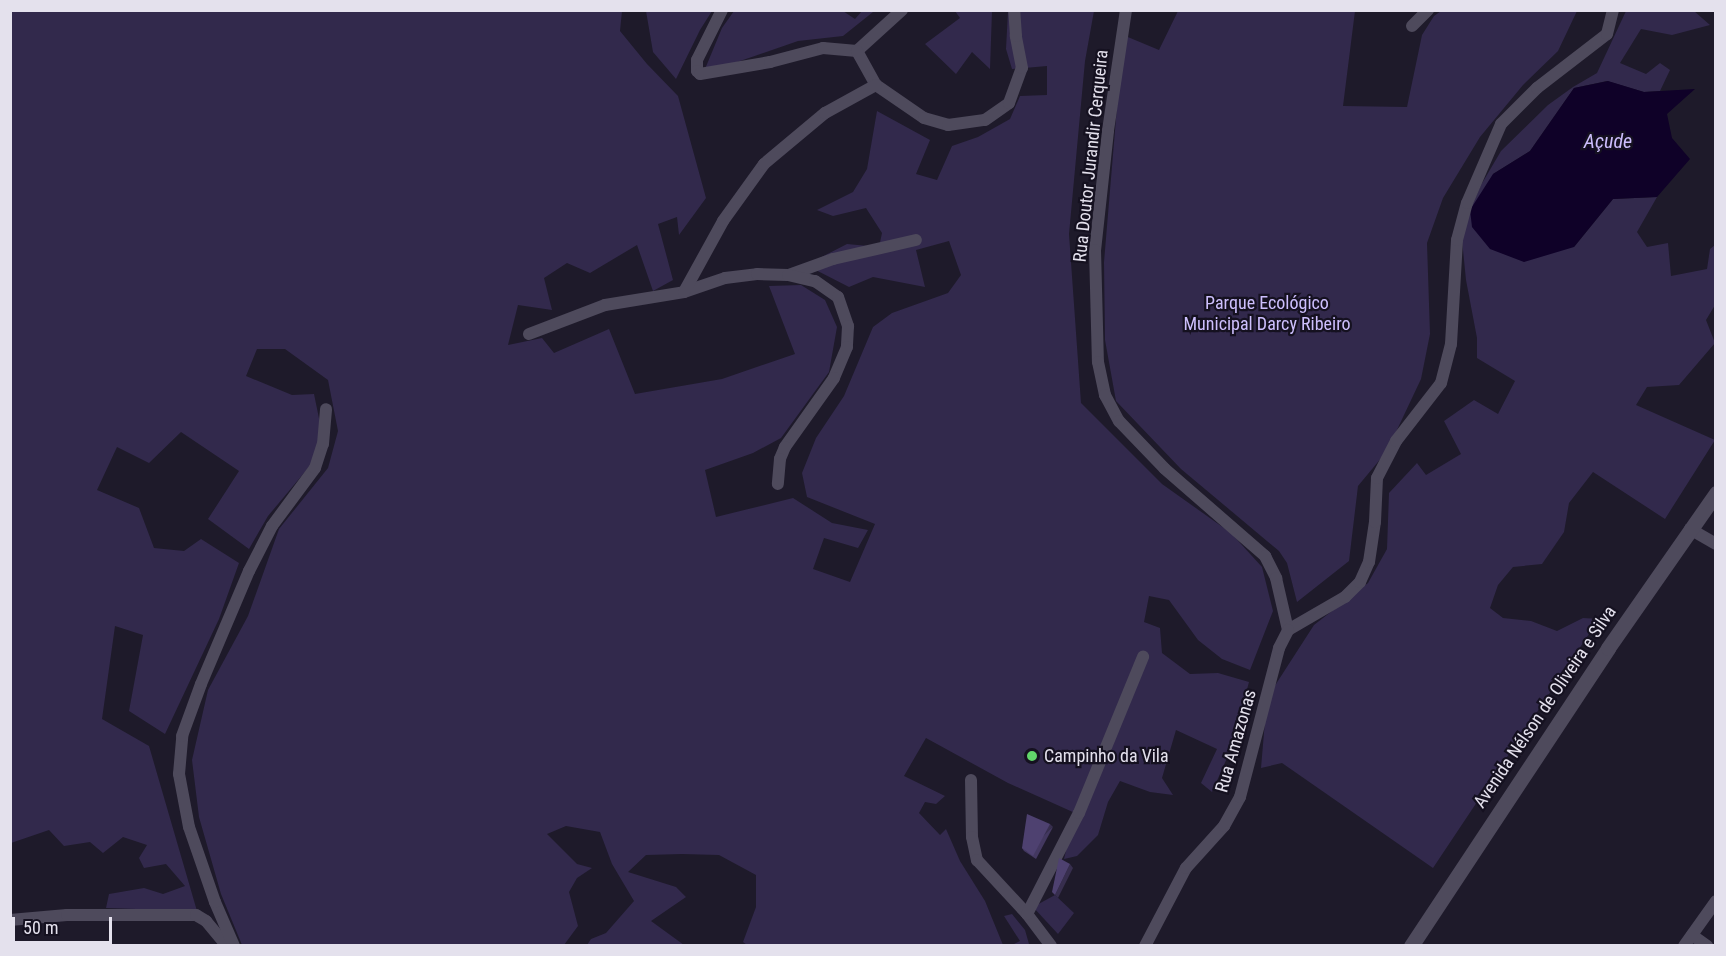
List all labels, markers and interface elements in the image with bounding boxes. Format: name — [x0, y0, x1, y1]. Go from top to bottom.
street label: Rua Doutor Jurandir Cerqueira — [1069, 49, 1113, 263]
water label: Açude — [1584, 129, 1632, 153]
park label: Parque Ecológico Municipal Darcy Ribeiro — [1184, 293, 1350, 336]
street label: Avenida Nélson de Oliveira e Silva — [1469, 602, 1621, 812]
street label: Rua Amazonas — [1211, 687, 1261, 795]
place label: Campinho da Vila — [1044, 745, 1169, 767]
marker: Campinho da Vila — [1025, 749, 1039, 763]
scale bar — [15, 905, 116, 943]
text: 50 m — [23, 917, 58, 938]

